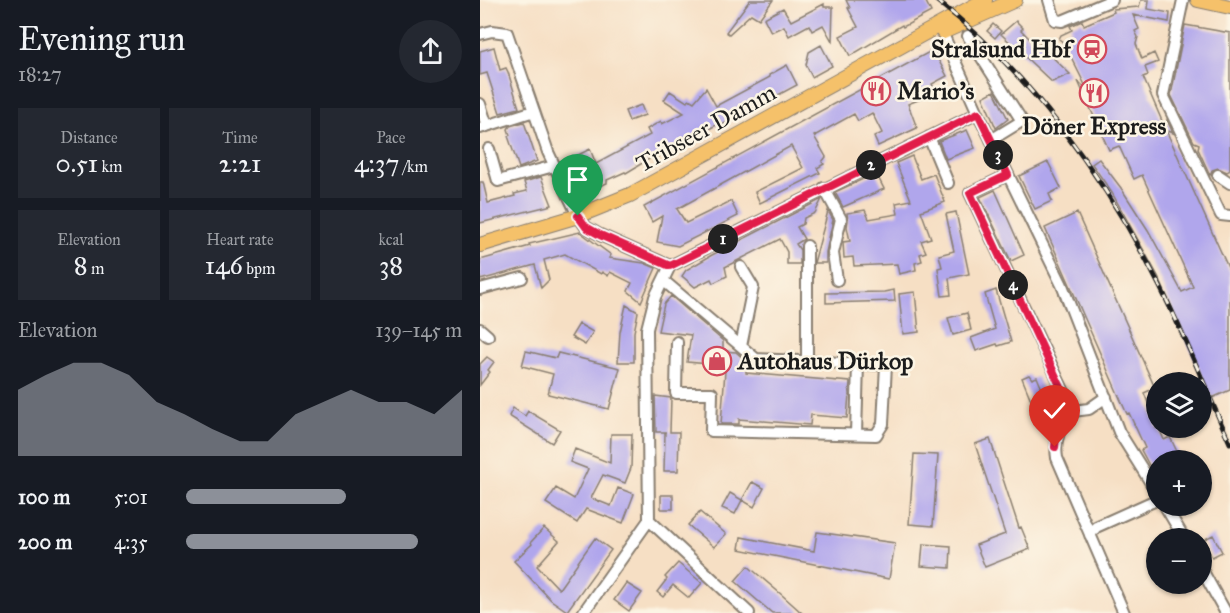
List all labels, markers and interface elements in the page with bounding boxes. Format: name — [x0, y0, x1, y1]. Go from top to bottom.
text: Evening run — [18, 19, 185, 59]
button: share — [399, 20, 462, 83]
station icon: Stralsund Hbf — [1076, 33, 1108, 65]
place label: Stralsund Hbf — [931, 34, 1075, 64]
text: 18:27 — [18, 62, 62, 86]
restaurant icon: Mario's — [860, 75, 892, 107]
place label: Mario's — [897, 76, 974, 106]
street label: Tribseer Damm — [631, 77, 781, 179]
restaurant icon: Döner Express — [1078, 77, 1110, 109]
place label: Döner Express — [1022, 111, 1166, 141]
text: Distance — [60, 128, 118, 147]
text: Time — [222, 128, 258, 147]
text: Pace — [376, 128, 406, 147]
pin: 3 — [983, 140, 1013, 170]
text: 3 — [995, 145, 1001, 164]
text: 0.51 — [56, 147, 98, 179]
text: 2:21 — [219, 147, 261, 179]
text: 4:37 — [354, 147, 399, 179]
pin: 2 — [856, 150, 886, 180]
pin — [552, 154, 603, 216]
text: 2 — [867, 155, 875, 174]
text: km — [98, 157, 122, 176]
text: /km — [399, 157, 428, 176]
icon: arrive — [561, 163, 594, 196]
pin: 1 — [708, 224, 738, 254]
text: 1 — [720, 229, 726, 248]
text: Elevation — [57, 230, 121, 249]
text: Heart rate — [206, 230, 274, 249]
text: kcal — [378, 230, 404, 249]
text: 8 — [74, 249, 87, 281]
text: 146 — [205, 249, 243, 281]
text: 38 — [379, 249, 403, 281]
text: m — [87, 259, 104, 278]
text: bpm — [243, 259, 275, 278]
pin: 4 — [998, 270, 1028, 300]
text: 4 — [1009, 275, 1017, 294]
text: Elevation — [18, 318, 97, 342]
text: 139–145 m — [375, 318, 462, 342]
shop icon: Autohaus Dürkop — [701, 345, 733, 377]
place label: Autohaus Dürkop — [736, 346, 913, 376]
map controls — [1146, 372, 1212, 594]
button: layers — [1146, 372, 1212, 438]
pin — [1029, 385, 1080, 447]
icon: check — [1038, 394, 1071, 427]
button: + — [1146, 450, 1212, 516]
text: 100 m — [18, 485, 70, 509]
text: 5:01 — [114, 485, 148, 509]
button: − — [1146, 528, 1212, 594]
text: 200 m — [18, 530, 72, 554]
text: 4:35 — [114, 530, 147, 554]

